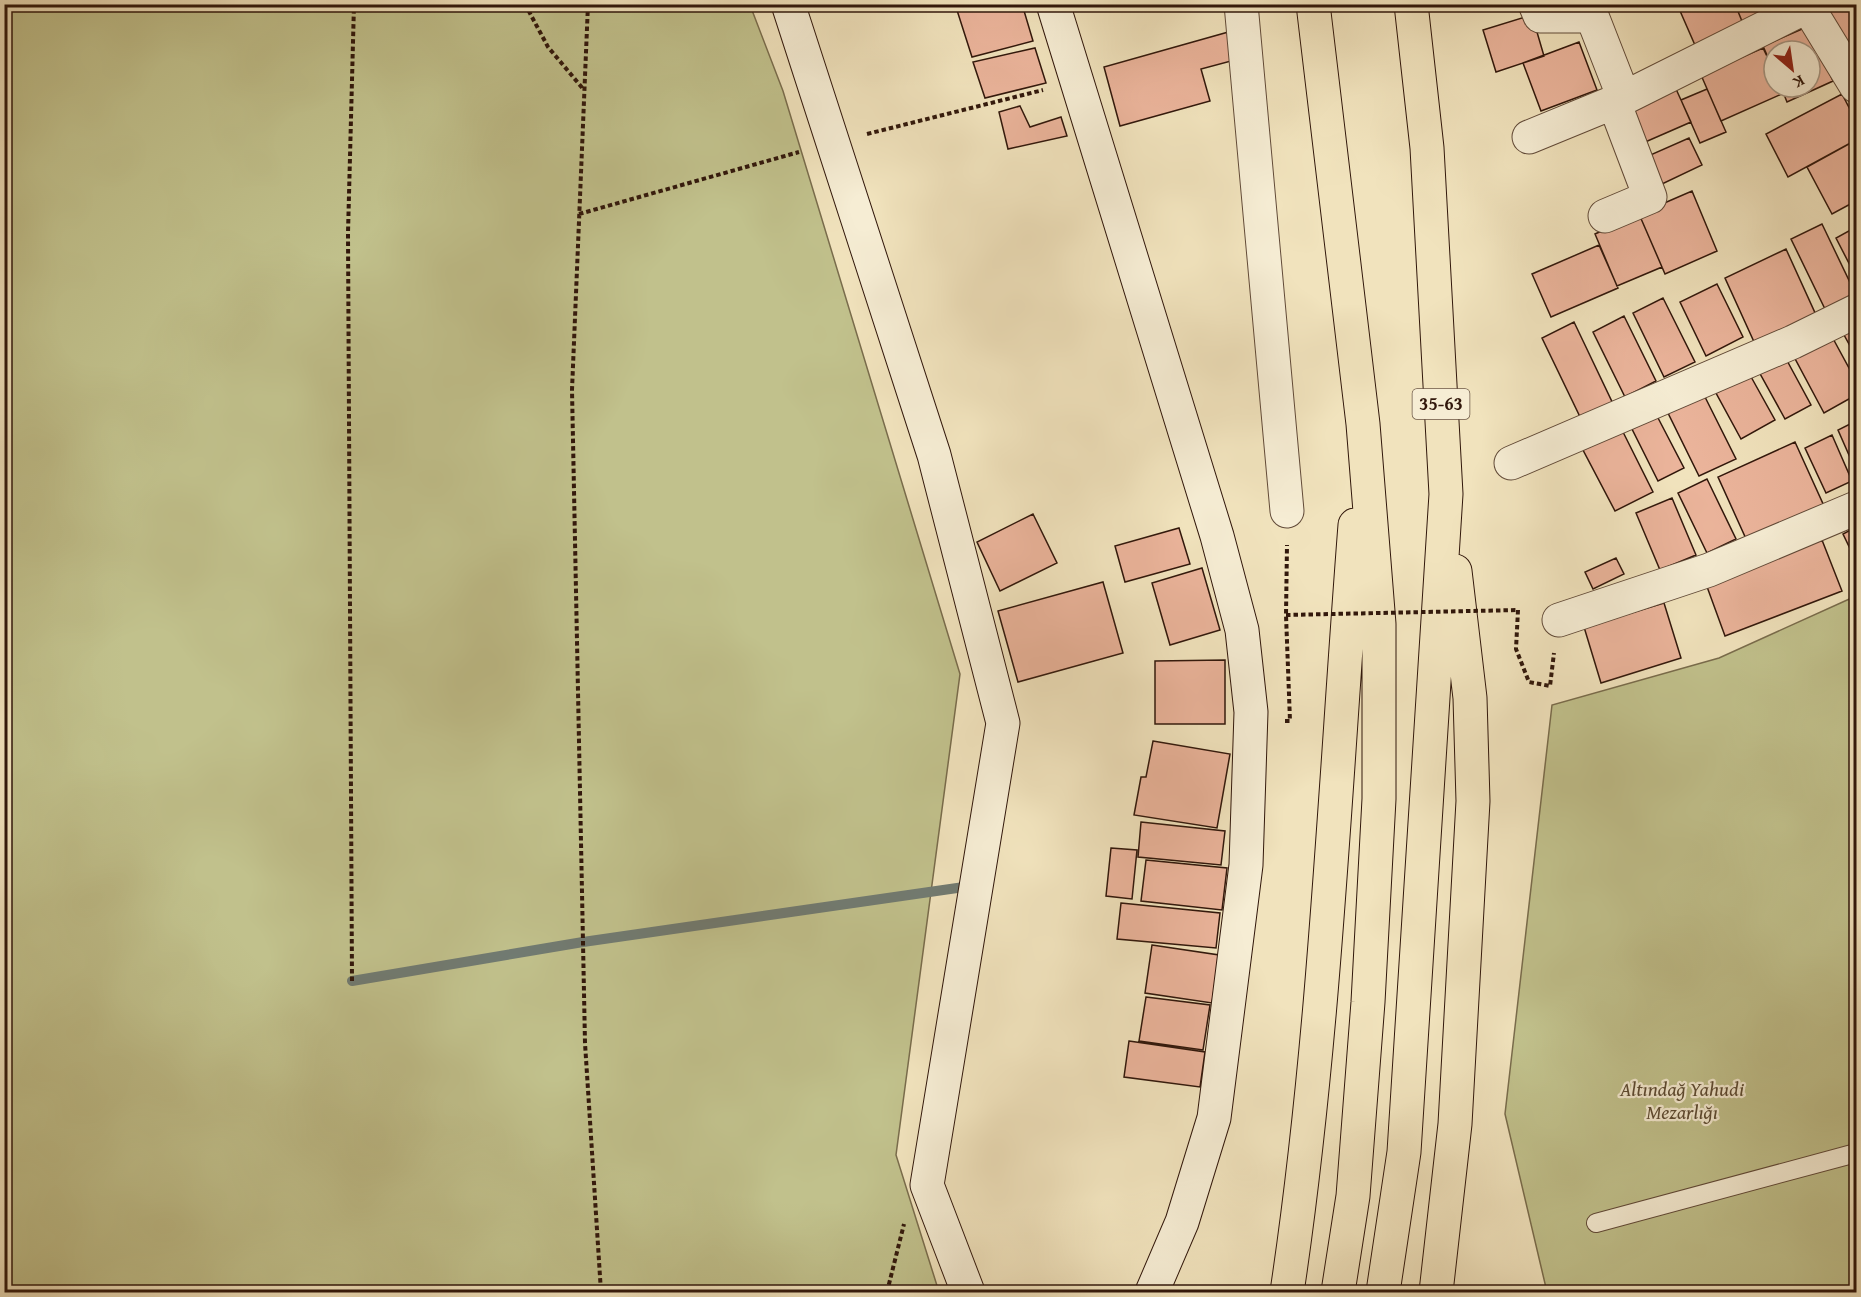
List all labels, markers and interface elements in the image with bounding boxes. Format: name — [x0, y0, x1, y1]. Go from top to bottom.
north arrow — [1762, 39, 1822, 99]
text: K — [1788, 69, 1810, 95]
road number: 35-63 — [1412, 389, 1470, 419]
park label: Altındağ Yahudi Mezarlığı — [1619, 1074, 1744, 1126]

